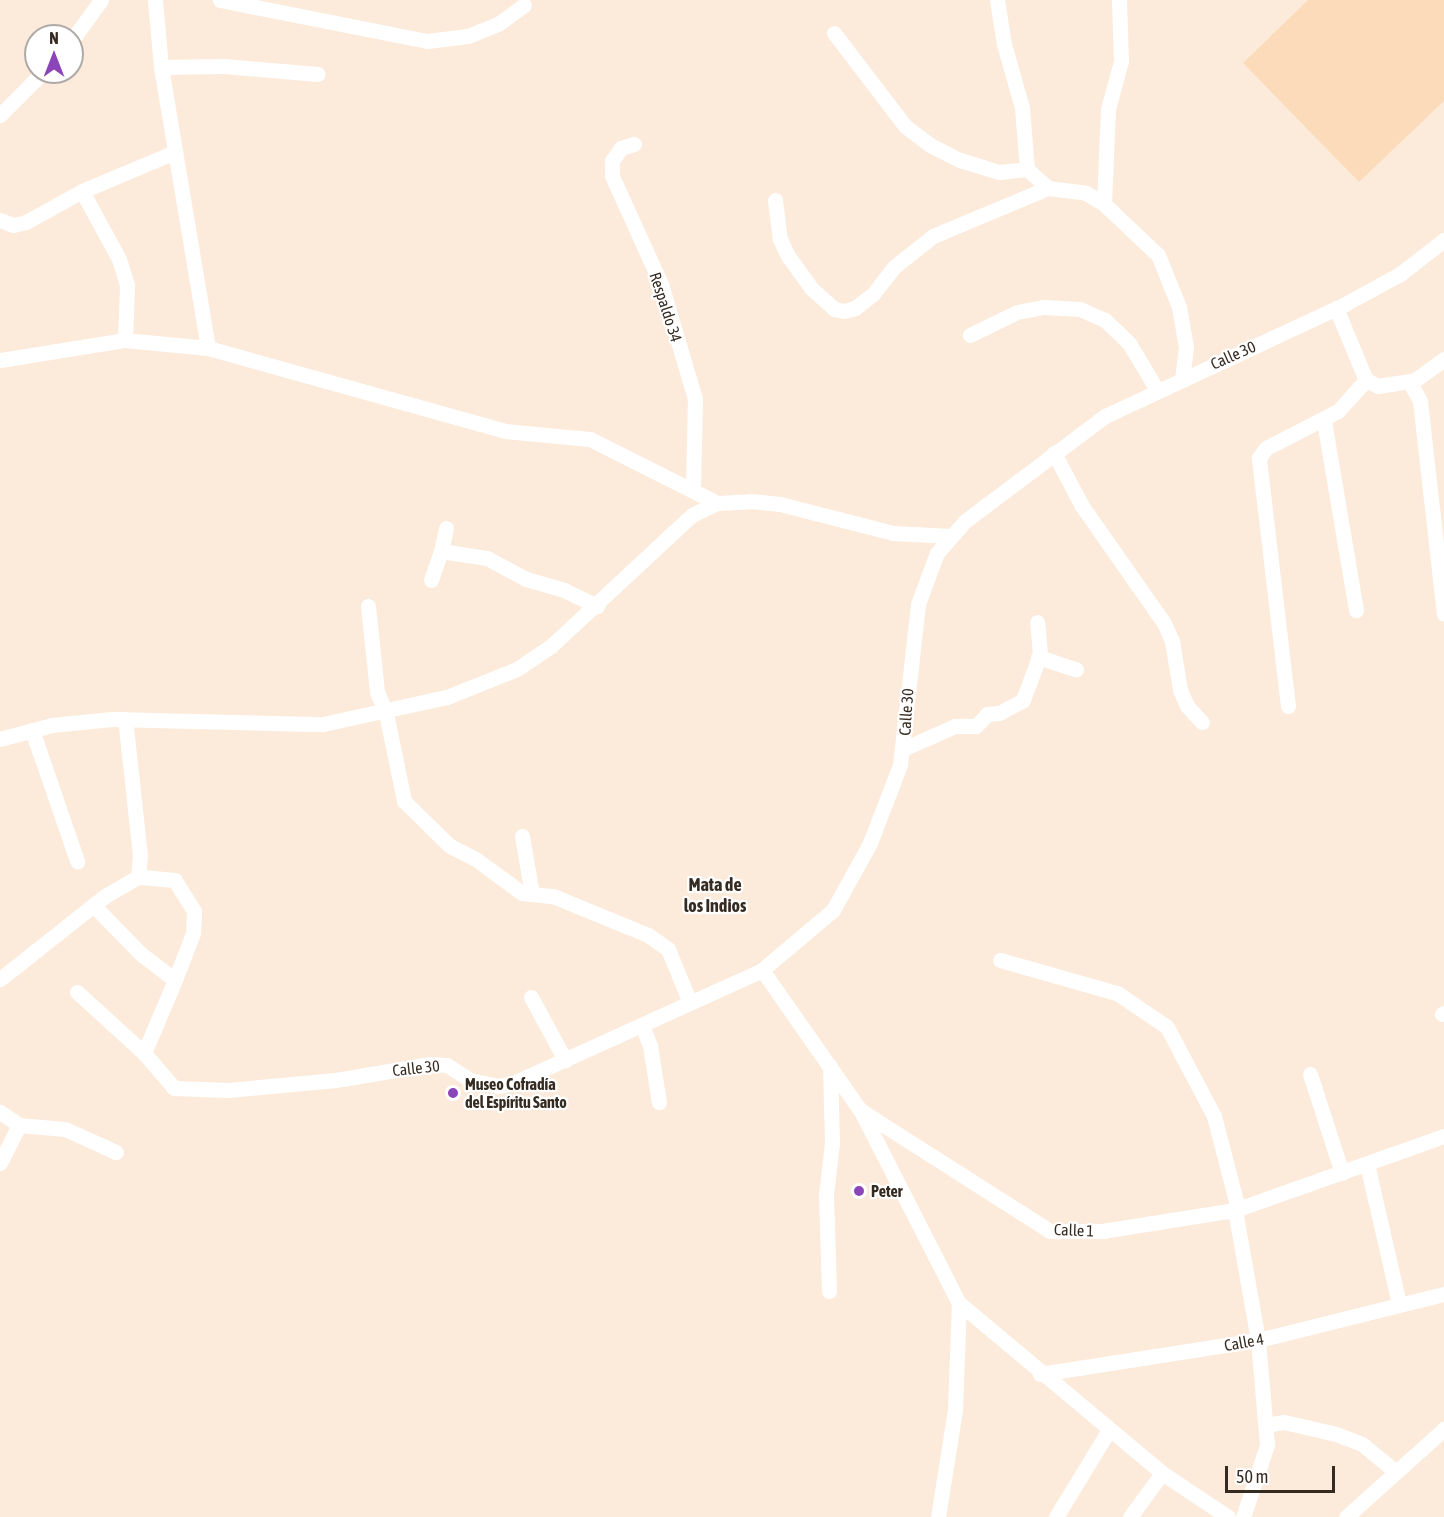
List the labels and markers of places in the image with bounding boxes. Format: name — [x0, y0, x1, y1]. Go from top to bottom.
place label: Museo Cofradía del Espíritu Santo — [465, 1074, 567, 1112]
marker: Museo Cofradía del Espíritu Santo — [446, 1086, 460, 1100]
place label: Peter — [871, 1181, 902, 1201]
marker: Peter — [852, 1184, 866, 1198]

